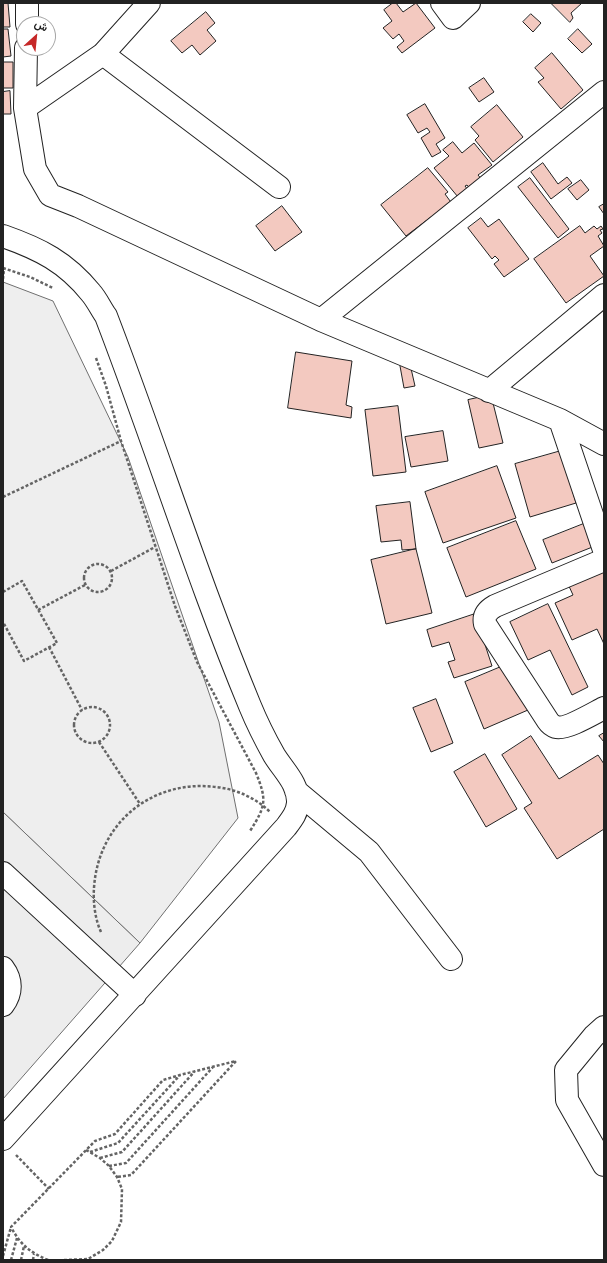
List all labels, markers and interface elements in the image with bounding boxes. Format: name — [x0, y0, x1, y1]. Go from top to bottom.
north arrow — [16, 16, 56, 56]
text: ش — [32, 17, 50, 35]

